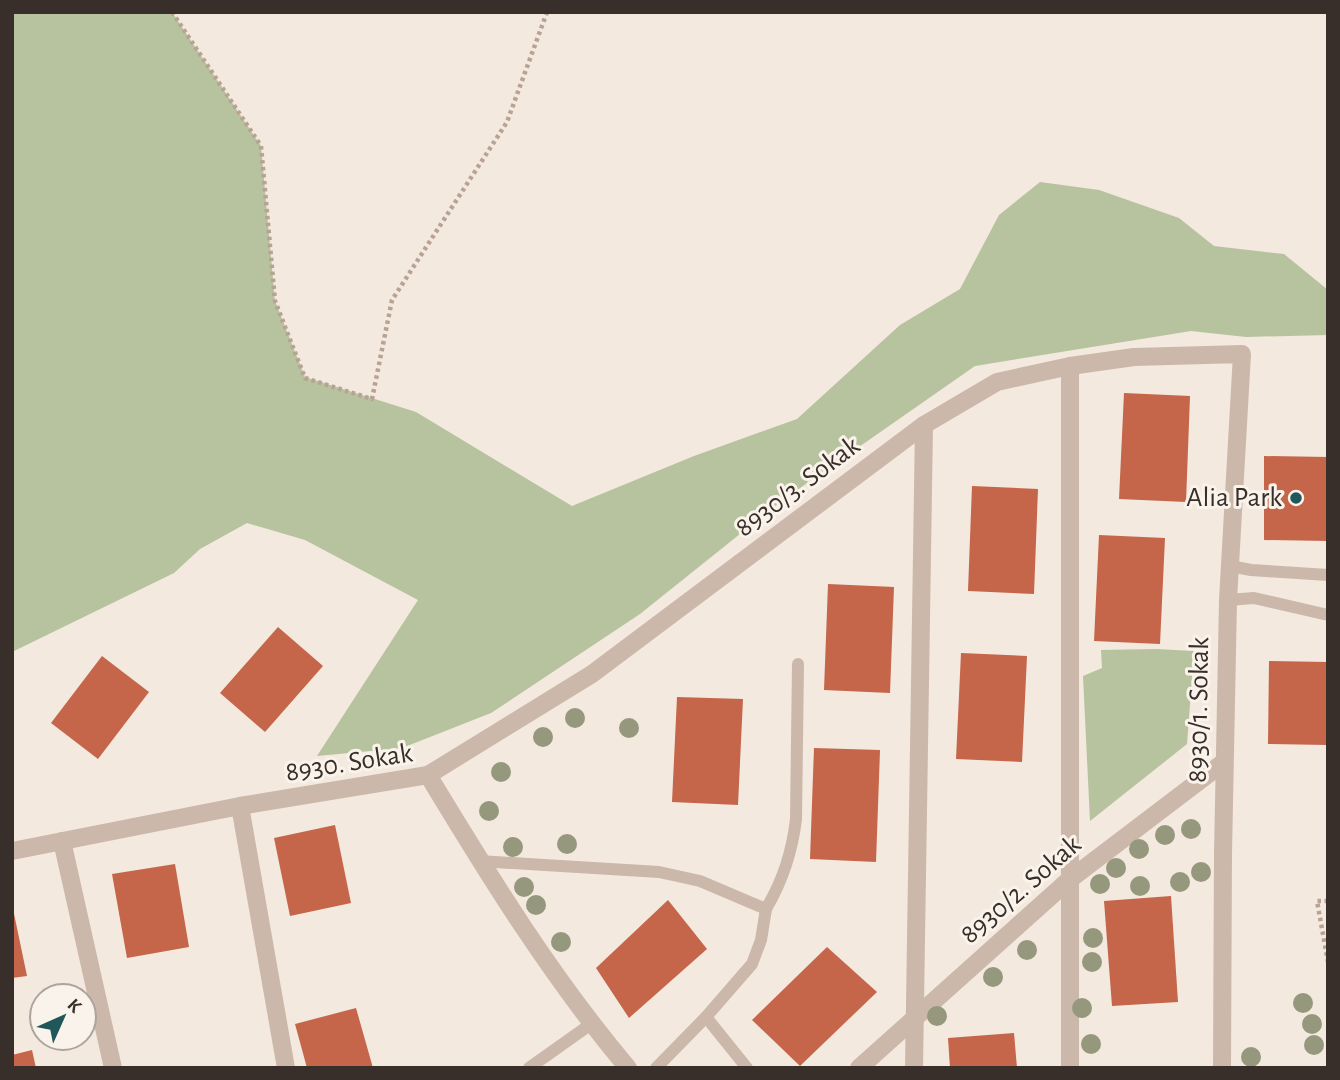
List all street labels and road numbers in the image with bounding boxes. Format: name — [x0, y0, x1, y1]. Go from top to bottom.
street label: 8930/3. Sokak — [731, 431, 866, 543]
street label: 8930/1. Sokak — [1184, 637, 1214, 783]
street label: 8930. Sokak — [284, 739, 415, 787]
street label: 8930/2. Sokak — [956, 830, 1087, 949]

